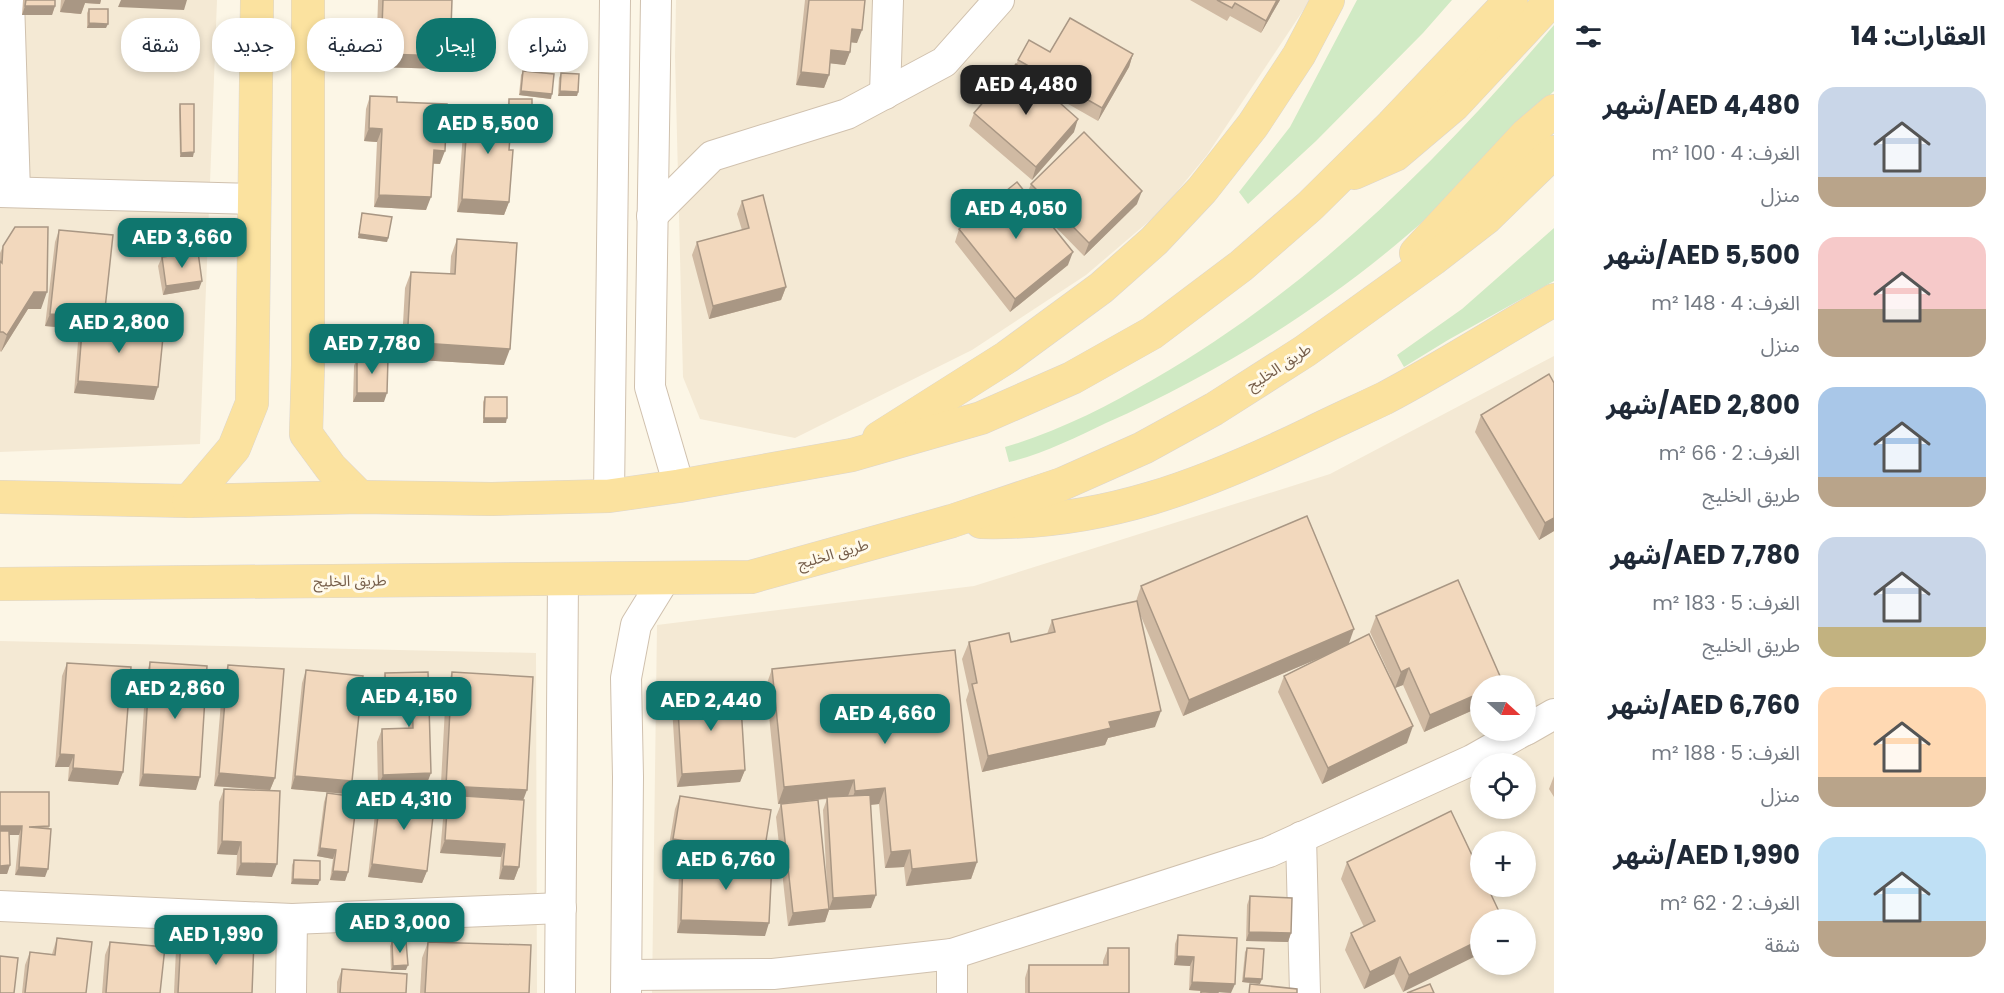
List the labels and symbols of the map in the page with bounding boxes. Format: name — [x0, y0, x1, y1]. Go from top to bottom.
pin: AED 4,480 — [957, 65, 1095, 116]
pin: AED 5,500 — [419, 104, 557, 155]
pin: AED 4,050 — [947, 189, 1085, 240]
pin: AED 3,660 — [113, 218, 251, 269]
pin: AED 2,800 — [50, 303, 188, 354]
pin: AED 7,780 — [303, 324, 441, 375]
street label: طريق الخليج — [1242, 338, 1316, 397]
street label: طريق الخليج — [795, 533, 871, 576]
street label: طريق الخليج — [313, 569, 387, 594]
pin: AED 2,860 — [106, 669, 244, 720]
north arrow — [1470, 675, 1536, 741]
pin: AED 4,150 — [340, 677, 478, 728]
pin: AED 2,440 — [642, 681, 780, 732]
pin: AED 4,660 — [816, 694, 954, 745]
pin: AED 4,310 — [335, 780, 473, 831]
pin: AED 6,760 — [657, 840, 795, 891]
pin: AED 3,000 — [331, 903, 469, 954]
pin: AED 1,990 — [147, 915, 285, 966]

